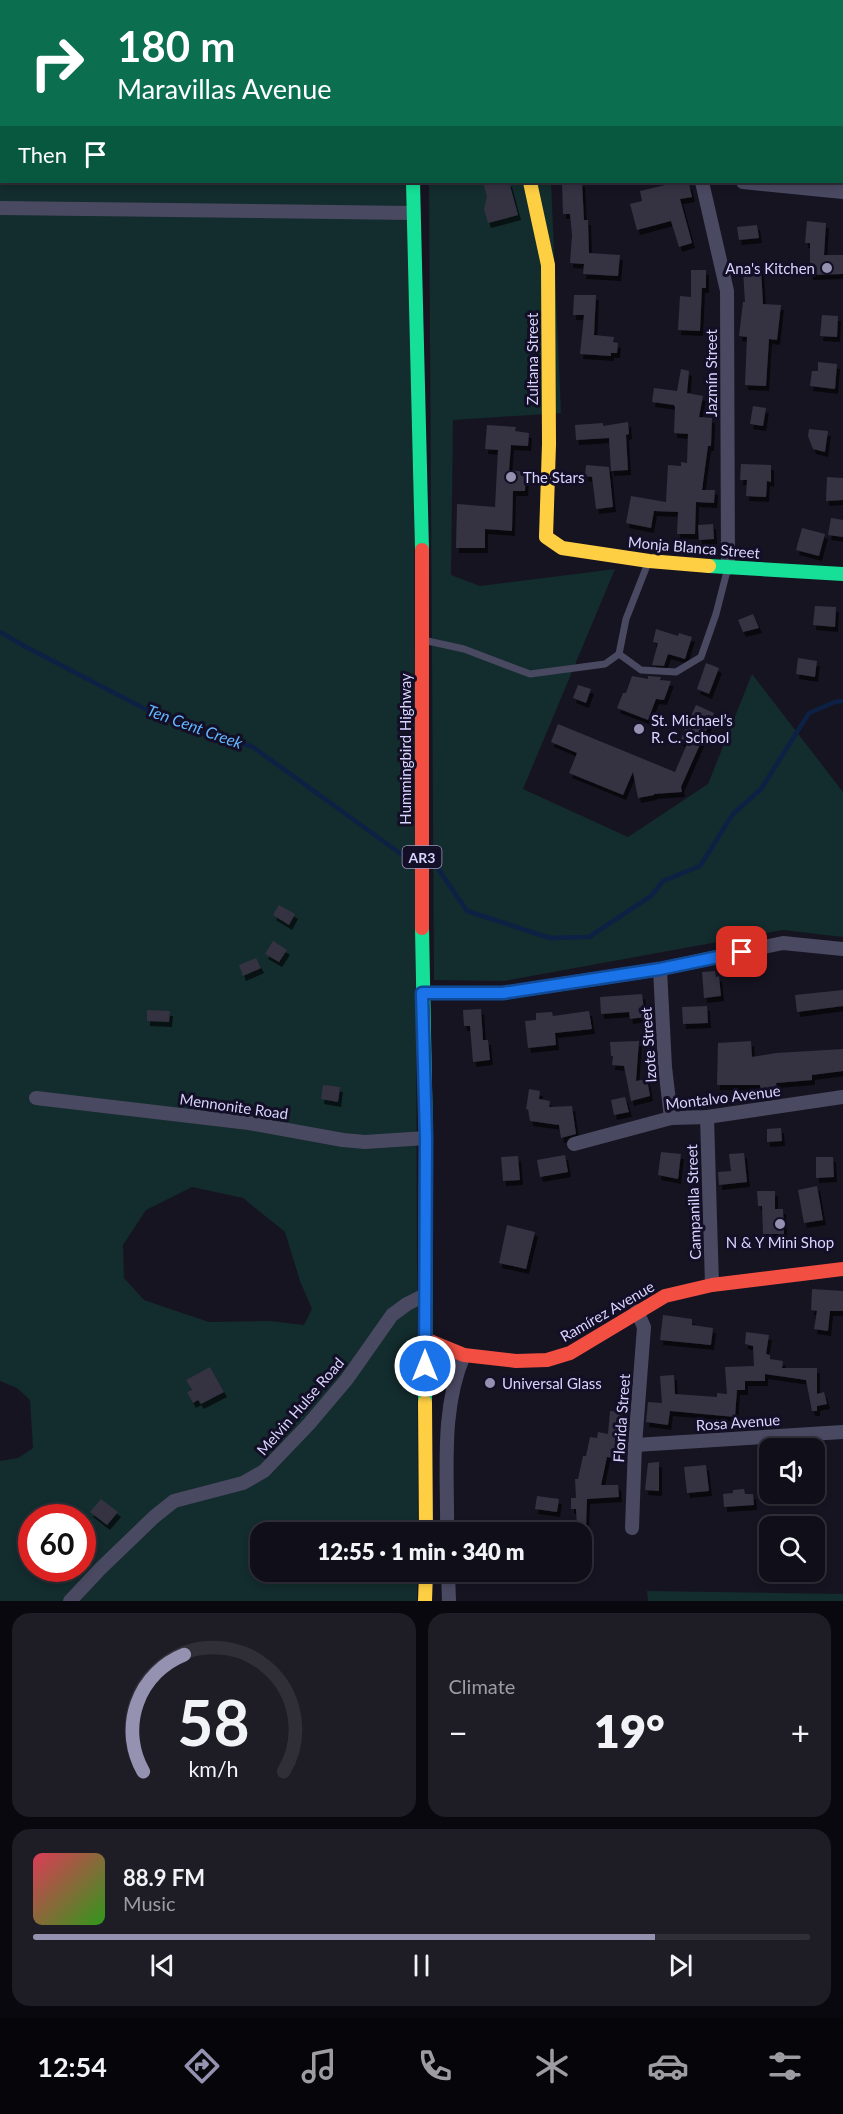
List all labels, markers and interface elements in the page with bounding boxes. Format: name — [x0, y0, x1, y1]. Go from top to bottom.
text: 180 m — [117, 21, 235, 71]
icon: right — [18, 24, 96, 102]
text: Maravillas Avenue — [117, 72, 332, 105]
icon: arrive — [79, 138, 112, 171]
text: Then — [18, 141, 67, 168]
place label: Ana's Kitchen — [725, 259, 815, 277]
marker: Ana's Kitchen — [820, 261, 834, 275]
street label: Zultana Street — [523, 312, 541, 405]
street label: Jazmín Street — [702, 328, 720, 417]
place label: The Stars — [523, 468, 584, 486]
marker: The Stars — [504, 470, 518, 484]
street label: Monja Blanca Street — [627, 532, 761, 562]
street label: Hummingbird Highway — [396, 673, 414, 825]
water label: Ten Cent Creek — [145, 700, 246, 752]
place label: St. Michael’s R. C. School — [651, 711, 733, 746]
marker: St. Michael’s R. C. School — [632, 722, 646, 736]
road number: AR3 — [402, 846, 442, 868]
pin — [716, 926, 767, 977]
icon: arrive — [725, 935, 758, 968]
street label: Izote Street — [636, 1006, 660, 1083]
street label: Montalvo Avenue — [664, 1081, 782, 1113]
street label: Mennonite Road — [179, 1089, 289, 1123]
street label: Campanilla Street — [682, 1143, 704, 1260]
marker: N & Y Mini Shop — [773, 1217, 787, 1231]
place label: N & Y Mini Shop — [726, 1233, 834, 1251]
street label: Ramírez Avenue — [557, 1277, 657, 1345]
position arrow — [393, 1334, 457, 1398]
street label: Melvin Hulse Road — [253, 1354, 347, 1458]
street label: Florida Street — [609, 1373, 633, 1463]
place label: Universal Glass — [502, 1374, 602, 1392]
marker: Universal Glass — [483, 1376, 497, 1390]
street label: Rosa Avenue — [695, 1410, 781, 1434]
map controls — [759, 1438, 825, 1582]
button: sound — [759, 1438, 825, 1504]
speed limit sign: 60 — [18, 1504, 96, 1582]
button: search — [759, 1516, 825, 1582]
text: 12:55 · 1 min · 340 m — [318, 1538, 524, 1565]
text: Climate — [449, 1674, 515, 1698]
text: 58 — [178, 1684, 250, 1759]
text: 19° — [594, 1704, 665, 1758]
text: − — [449, 1712, 468, 1752]
text: + — [791, 1712, 810, 1752]
text: km/h — [189, 1756, 239, 1782]
text: 88.9 FM — [123, 1864, 205, 1891]
text: Music — [123, 1891, 176, 1915]
icon: previous — [146, 1949, 179, 1982]
icon: pause — [405, 1949, 438, 1982]
icon: next — [664, 1949, 697, 1982]
icon: directions — [181, 2045, 223, 2087]
icon: music — [298, 2045, 340, 2087]
icon: phone — [414, 2045, 456, 2087]
icon: climate — [531, 2045, 573, 2087]
icon: car — [647, 2045, 689, 2087]
icon: filters — [764, 2045, 806, 2087]
text: 12:54 — [37, 2050, 107, 2083]

